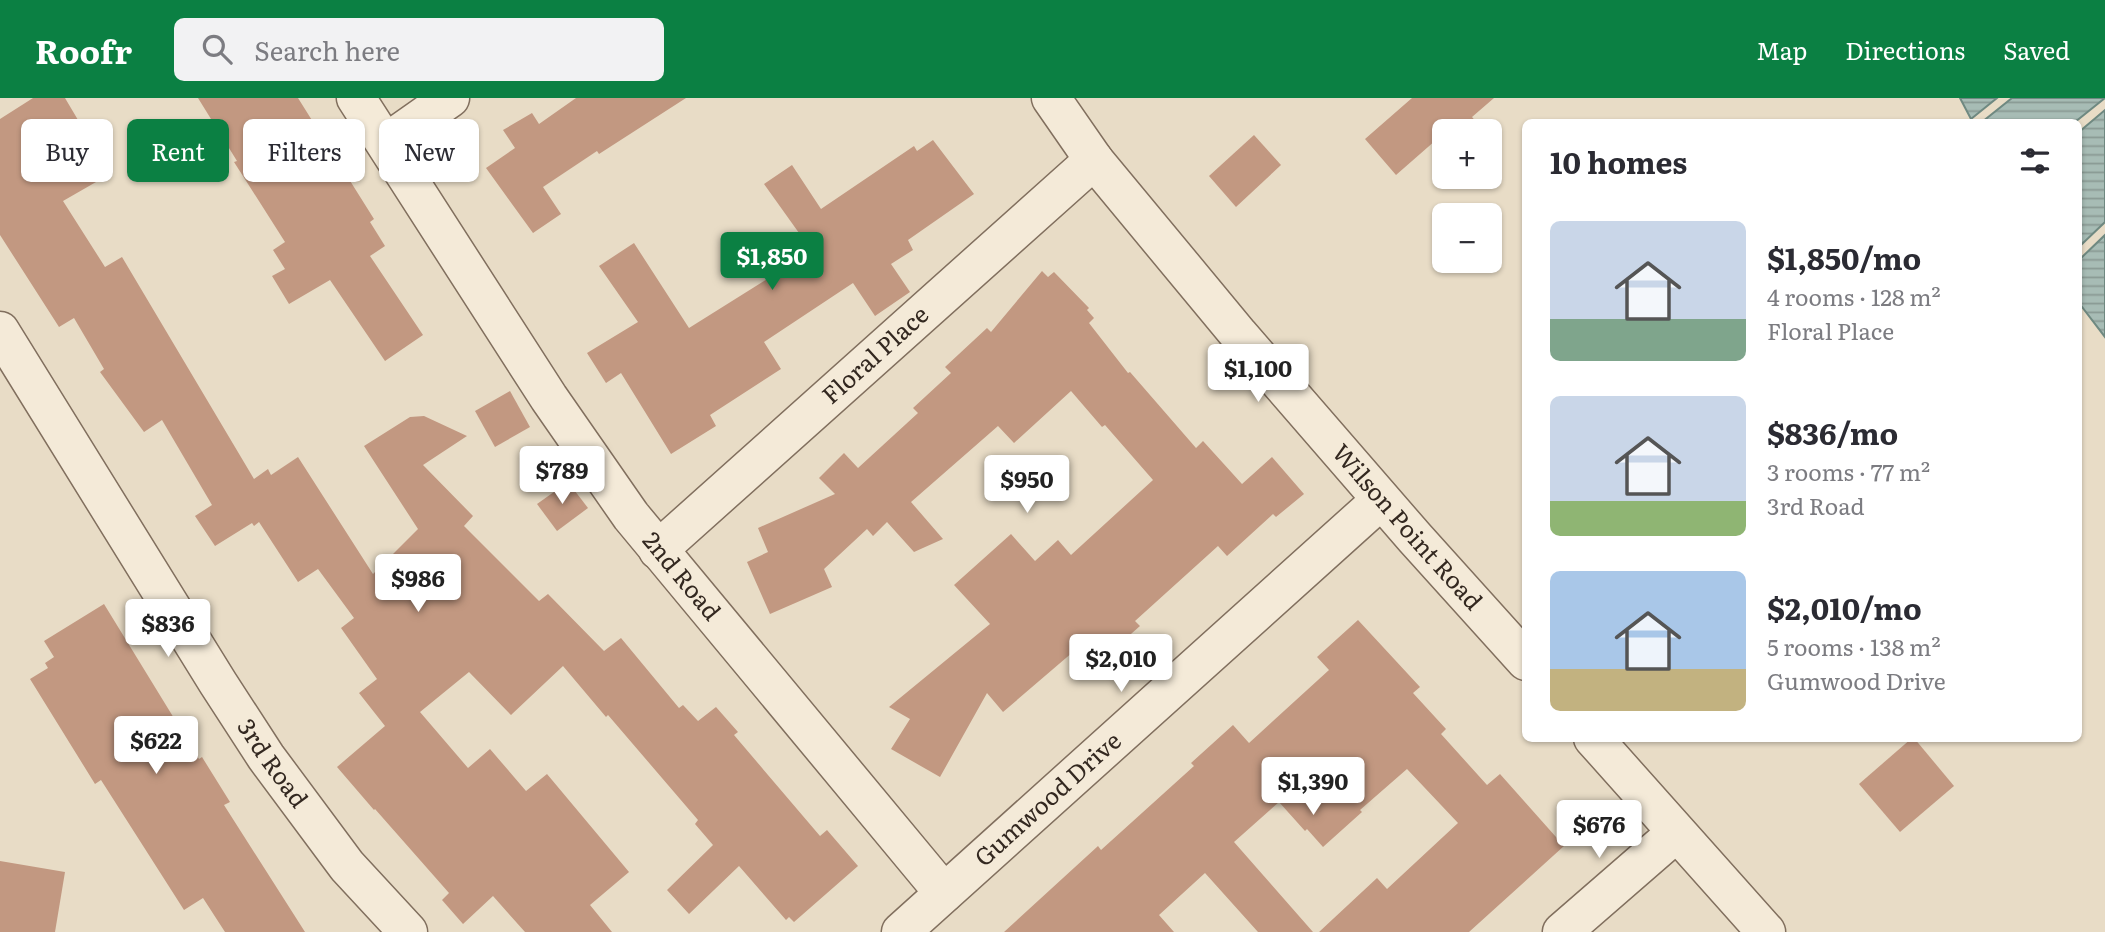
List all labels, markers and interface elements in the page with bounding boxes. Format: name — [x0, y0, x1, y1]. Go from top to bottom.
search box — [174, 18, 664, 81]
text: Roofr — [35, 25, 132, 74]
icon: search — [198, 30, 236, 68]
text: Search here — [254, 30, 400, 69]
text: Map — [1756, 32, 1807, 67]
text: Directions — [1845, 32, 1965, 67]
text: Saved — [2003, 32, 2070, 67]
chip: Buy — [21, 119, 113, 182]
chip: Rent — [127, 119, 229, 182]
chip: Filters — [243, 119, 365, 182]
chip: New — [379, 119, 479, 182]
map controls — [1432, 119, 1502, 273]
button: + — [1432, 119, 1502, 189]
text: 10 homes — [1550, 139, 1687, 183]
icon: filters — [2016, 142, 2054, 180]
button: − — [1432, 203, 1502, 273]
pin: $1,850 — [715, 232, 829, 292]
text: $1,850/mo — [1767, 235, 1921, 279]
text: $1,850 — [737, 238, 807, 272]
icon: home — [1606, 249, 1690, 333]
text: 4 rooms · 128 m² — [1767, 279, 1941, 313]
street label: Floral Place — [813, 296, 935, 411]
text: Floral Place — [1767, 313, 1894, 347]
pin: $1,100 — [1201, 344, 1315, 404]
text: $1,100 — [1224, 350, 1292, 384]
text: $836/mo — [1767, 410, 1898, 454]
icon: home — [1606, 424, 1690, 508]
street label: Wilson Point Road — [1326, 435, 1492, 617]
pin: $789 — [521, 446, 603, 506]
text: $789 — [536, 452, 588, 486]
text: 3 rooms · 77 m² — [1767, 454, 1930, 488]
pin: $950 — [986, 456, 1068, 515]
text: $950 — [1000, 461, 1054, 495]
text: 3rd Road — [1767, 488, 1865, 522]
street label: 2nd Road — [636, 523, 731, 627]
pin: $986 — [377, 554, 459, 614]
text: $986 — [391, 560, 445, 594]
text: $2,010/mo — [1767, 585, 1922, 629]
icon: home — [1606, 599, 1690, 683]
pin: $836 — [127, 600, 209, 659]
text: $836 — [141, 605, 195, 639]
text: 5 rooms · 138 m² — [1767, 629, 1941, 663]
pin: $2,010 — [1064, 634, 1178, 694]
text: $2,010 — [1085, 640, 1157, 674]
text: Gumwood Drive — [1767, 663, 1946, 697]
street label: 3rd Road — [230, 711, 318, 814]
pin: $622 — [115, 716, 197, 776]
text: $622 — [130, 722, 182, 756]
street label: Gumwood Drive — [965, 722, 1128, 873]
pin: $1,390 — [1256, 758, 1370, 817]
text: $1,390 — [1278, 763, 1348, 797]
pin: $676 — [1558, 800, 1640, 860]
text: $676 — [1573, 806, 1625, 840]

